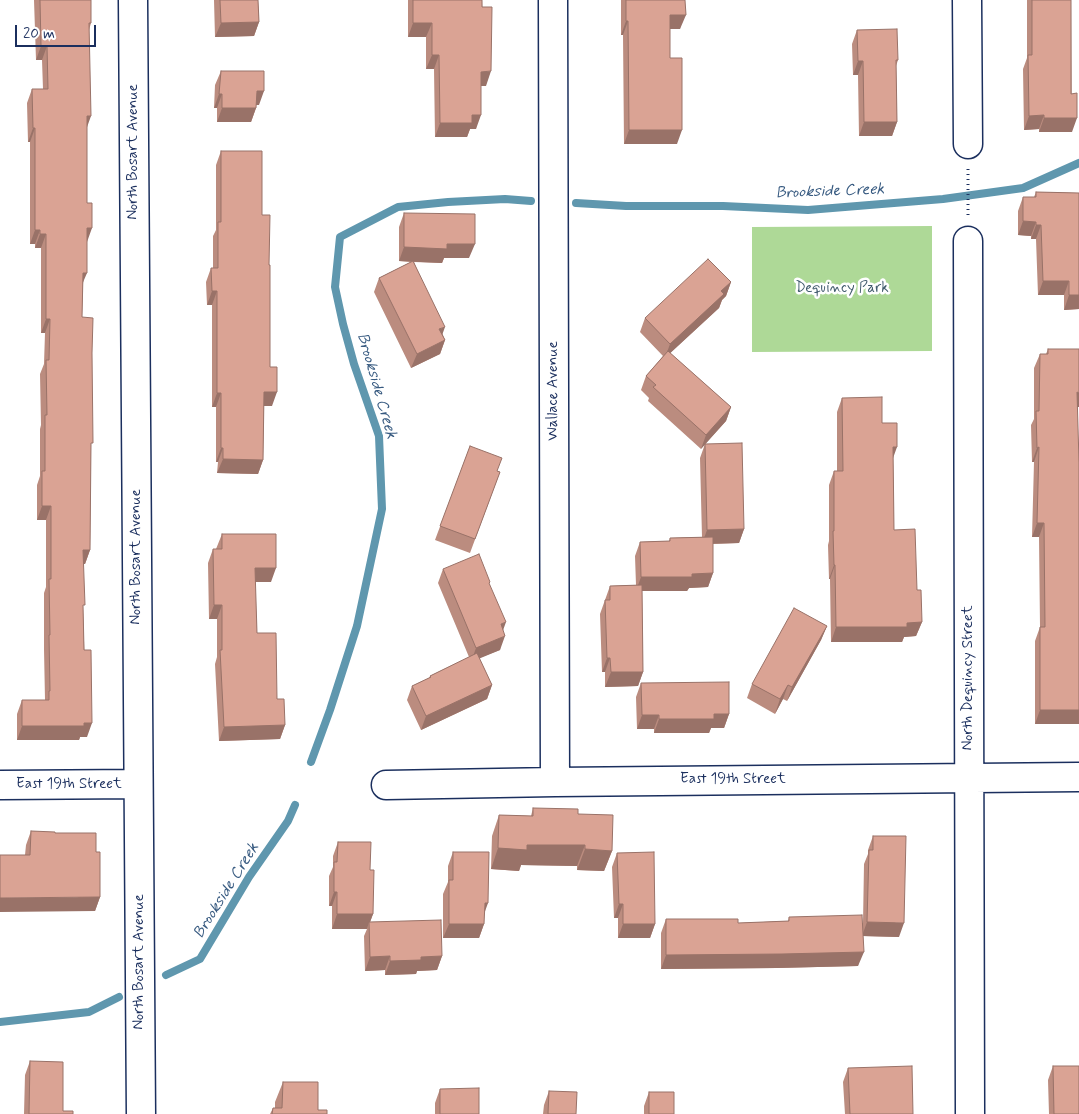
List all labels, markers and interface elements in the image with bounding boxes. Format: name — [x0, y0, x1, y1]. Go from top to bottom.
scale bar — [18, 15, 99, 47]
text: 20 m — [23, 24, 55, 44]
street label: North Bosart Avenue — [125, 84, 143, 220]
water label: Brookside Creek — [775, 181, 885, 203]
park label: Dequincy Park — [795, 280, 889, 298]
water label: Brookside Creek — [352, 331, 400, 441]
street label: Wallace Avenue — [545, 341, 563, 441]
street label: North Bosart Avenue — [128, 489, 146, 625]
street label: North Dequincy Street — [960, 605, 978, 751]
street label: East 19th Street — [680, 771, 786, 789]
street label: East 19th Street — [16, 776, 122, 794]
water label: Brookside Creek — [190, 840, 264, 942]
street label: North Bosart Avenue — [131, 894, 149, 1030]

